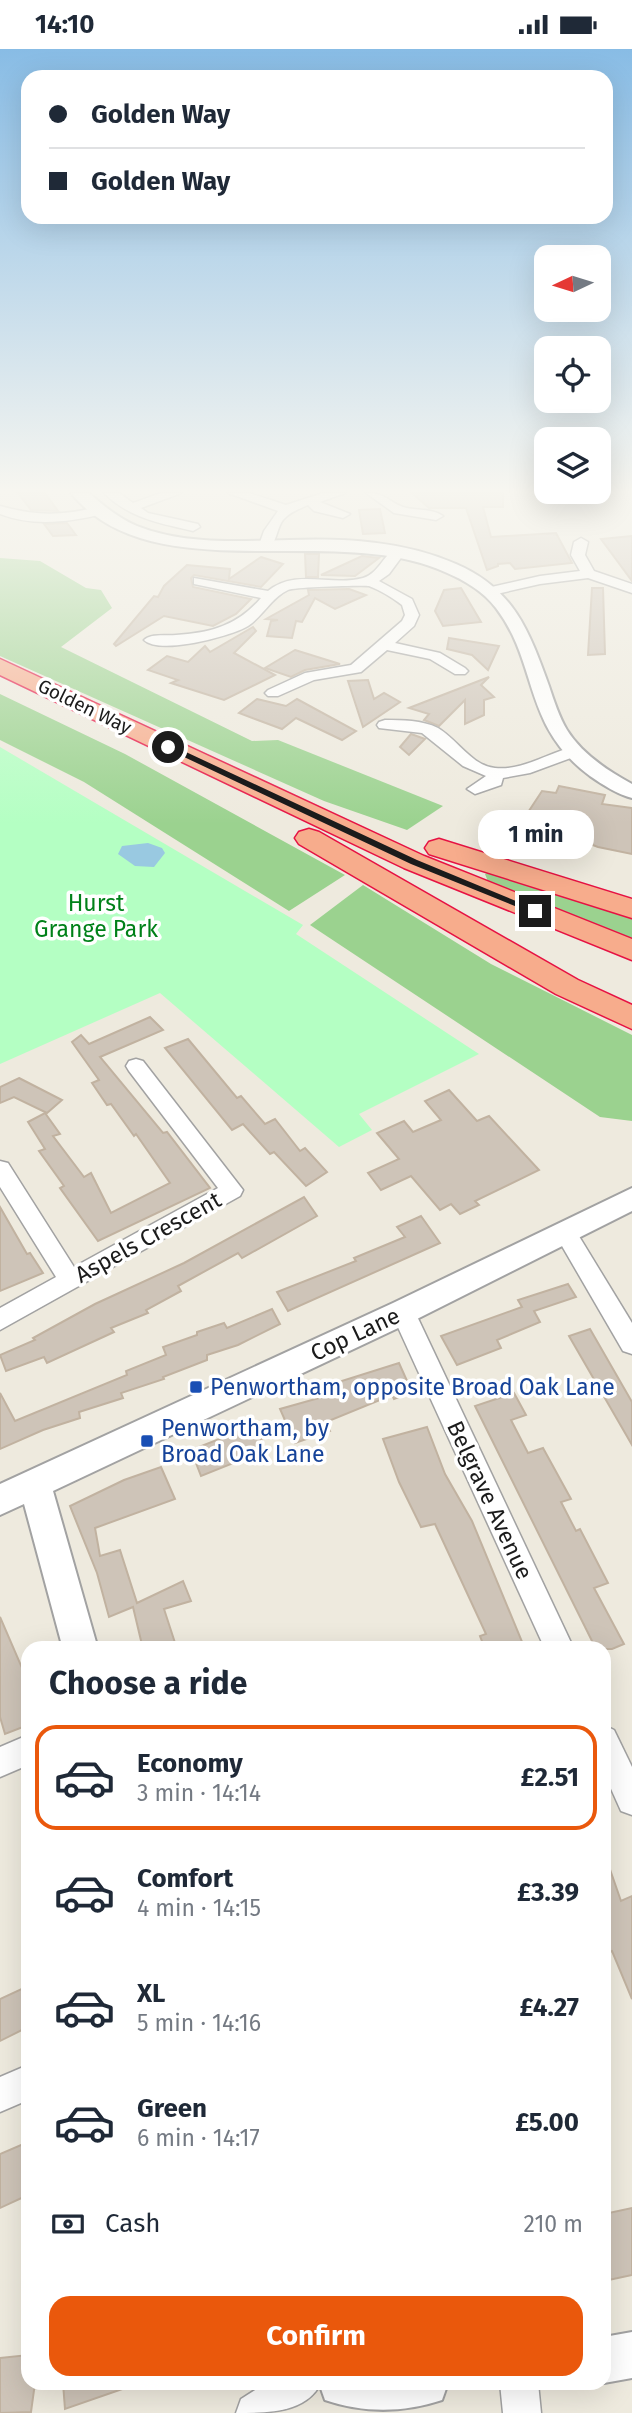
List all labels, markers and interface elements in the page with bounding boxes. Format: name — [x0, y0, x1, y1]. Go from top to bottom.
text: 14:10 — [35, 9, 94, 40]
text: Golden Way — [91, 99, 230, 130]
text: Golden Way — [91, 166, 230, 197]
north arrow — [534, 245, 611, 322]
map controls — [534, 245, 611, 504]
button: locate — [534, 336, 611, 413]
button: layers — [534, 427, 611, 504]
street label: Golden Way — [34, 674, 136, 739]
route start — [152, 731, 184, 763]
callout: 1 min — [477, 809, 593, 859]
text: 1 min — [508, 820, 564, 848]
park label: Hurst Grange Park — [34, 889, 158, 943]
route end — [519, 895, 551, 927]
street label: Aspels Crescent — [70, 1185, 226, 1289]
street label: Cop Lane — [306, 1301, 404, 1367]
place label: Penwortham, opposite Broad Oak Lane — [210, 1373, 615, 1401]
marker: Penwortham, opposite Broad Oak Lane — [188, 1379, 204, 1395]
place label: Penwortham, by Broad Oak Lane — [161, 1414, 330, 1468]
street label: Belgrave Avenue — [441, 1416, 539, 1584]
marker: Penwortham, by Broad Oak Lane — [139, 1433, 155, 1449]
text: Choose a ride — [49, 1664, 247, 1702]
icon: car — [53, 1746, 116, 1809]
text: Economy — [137, 1748, 243, 1779]
text: £2.51 — [521, 1762, 579, 1793]
text: 3 min · 14:14 — [137, 1779, 261, 1807]
icon: car — [53, 1861, 116, 1924]
text: Comfort — [137, 1863, 233, 1894]
text: £3.39 — [517, 1877, 579, 1908]
text: 4 min · 14:15 — [137, 1894, 261, 1922]
icon: car — [53, 1976, 116, 2039]
text: XL — [137, 1978, 165, 2009]
text: £4.27 — [520, 1992, 579, 2023]
text: 5 min · 14:16 — [137, 2009, 261, 2037]
icon: car — [53, 2091, 116, 2154]
text: Green — [137, 2093, 207, 2124]
text: £5.00 — [515, 2107, 579, 2138]
text: 6 min · 14:17 — [137, 2124, 260, 2152]
icon: cash — [49, 2205, 87, 2243]
text: Cash — [105, 2208, 161, 2239]
text: 210 m — [524, 2210, 583, 2238]
button: Confirm — [49, 2296, 583, 2376]

